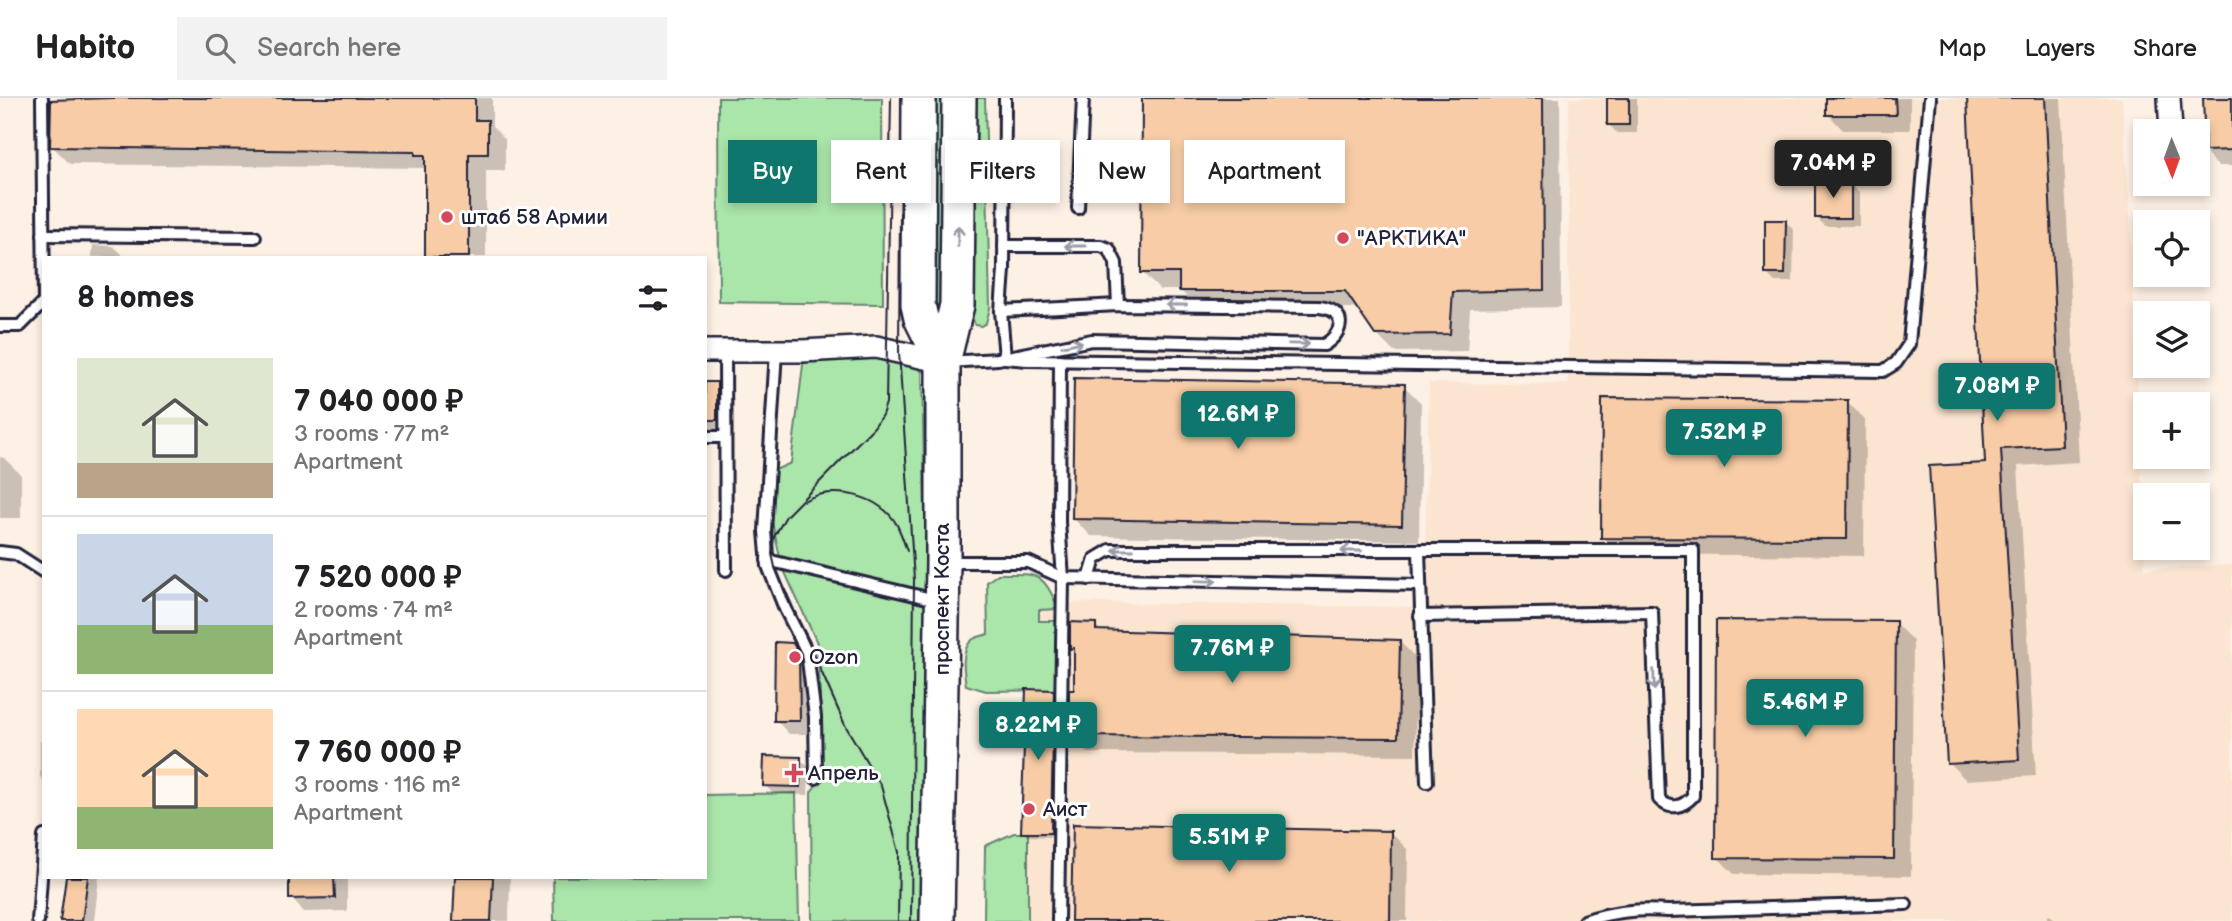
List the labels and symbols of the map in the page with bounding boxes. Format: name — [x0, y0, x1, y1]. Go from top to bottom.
north arrow — [2133, 119, 2210, 196]
pin: 7.04M ₽ — [1768, 140, 1898, 200]
place label: штаб 58 Армии — [461, 205, 608, 230]
marker: штаб 58 Армии — [439, 209, 455, 225]
one-way arrow — [951, 225, 965, 248]
place label: "АРКТИКА" — [1357, 226, 1466, 251]
marker: "АРКТИКА" — [1335, 230, 1351, 246]
one-way arrow — [1064, 239, 1087, 253]
one-way arrow — [1165, 298, 1188, 312]
one-way arrow — [1060, 337, 1083, 351]
one-way arrow — [1287, 338, 1310, 351]
pin: 7.08M ₽ — [1932, 364, 2062, 423]
pin: 12.6M ₽ — [1173, 392, 1303, 451]
pin: 7.52M ₽ — [1659, 410, 1789, 469]
street label: проспект Коста — [930, 522, 955, 675]
one-way arrow — [1112, 544, 1135, 557]
one-way arrow — [1339, 544, 1362, 558]
one-way arrow — [1194, 574, 1217, 588]
pin: 7.76M ₽ — [1167, 626, 1297, 685]
place label: Ozon — [809, 645, 858, 670]
marker: Ozon — [787, 649, 803, 665]
one-way arrow — [1648, 668, 1661, 691]
pin: 5.46M ₽ — [1740, 680, 1870, 739]
pin: 8.22M ₽ — [973, 702, 1103, 762]
place label: Апрель — [807, 761, 879, 786]
marker: Апрель — [786, 765, 802, 781]
place label: Аист — [1042, 797, 1088, 822]
marker: Аист — [1021, 801, 1037, 817]
pin: 5.51M ₽ — [1164, 814, 1294, 874]

